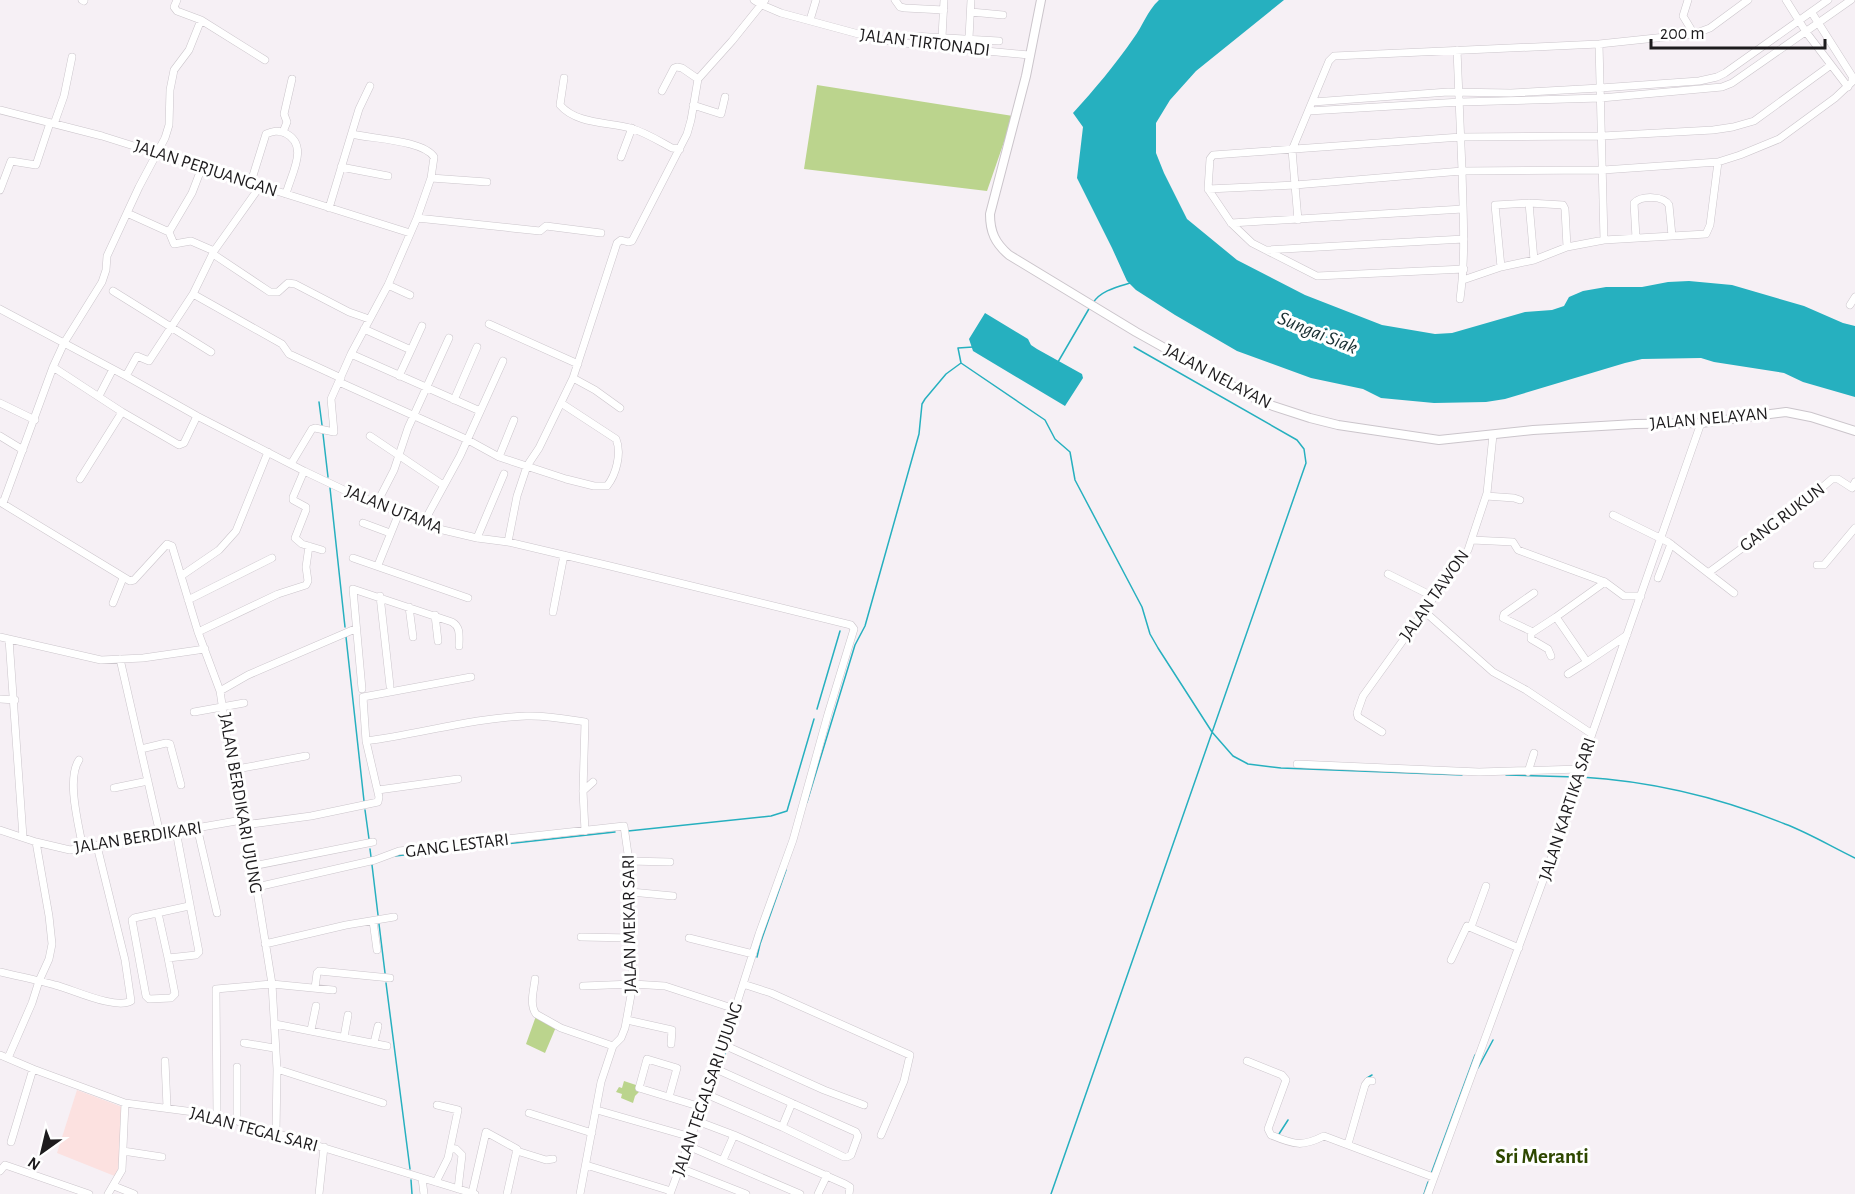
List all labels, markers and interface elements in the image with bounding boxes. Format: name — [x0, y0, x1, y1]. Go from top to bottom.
scale bar — [1651, 12, 1825, 50]
text: 200 m — [1660, 25, 1705, 43]
street label: JALAN TIRTONADI — [859, 26, 991, 60]
street label: JALAN PERJUANGAN — [132, 137, 280, 201]
water label: Sungai Siak — [1275, 308, 1360, 358]
street label: JALAN NELAYAN — [1161, 341, 1274, 413]
street label: JALAN NELAYAN — [1649, 405, 1769, 433]
street label: GANG RUKUN — [1737, 480, 1828, 555]
street label: JALAN UTAMA — [342, 482, 445, 538]
street label: JALAN TAWON — [1397, 547, 1473, 644]
street label: JALAN BERDIKARI UJUNG — [215, 712, 265, 895]
street label: JALAN KARTIKA SARI — [1536, 736, 1600, 883]
street label: JALAN BERDIKARI — [73, 819, 203, 857]
street label: GANG LESTARI — [404, 831, 510, 861]
street label: JALAN MEKAR SARI — [620, 854, 640, 994]
street label: JALAN TEGALSARI UJUNG — [670, 1000, 746, 1179]
street label: JALAN TEGAL SARI — [188, 1104, 320, 1156]
north arrow — [12, 1122, 72, 1182]
district label: Sri Meranti — [1495, 1146, 1589, 1167]
text: N — [25, 1154, 43, 1173]

